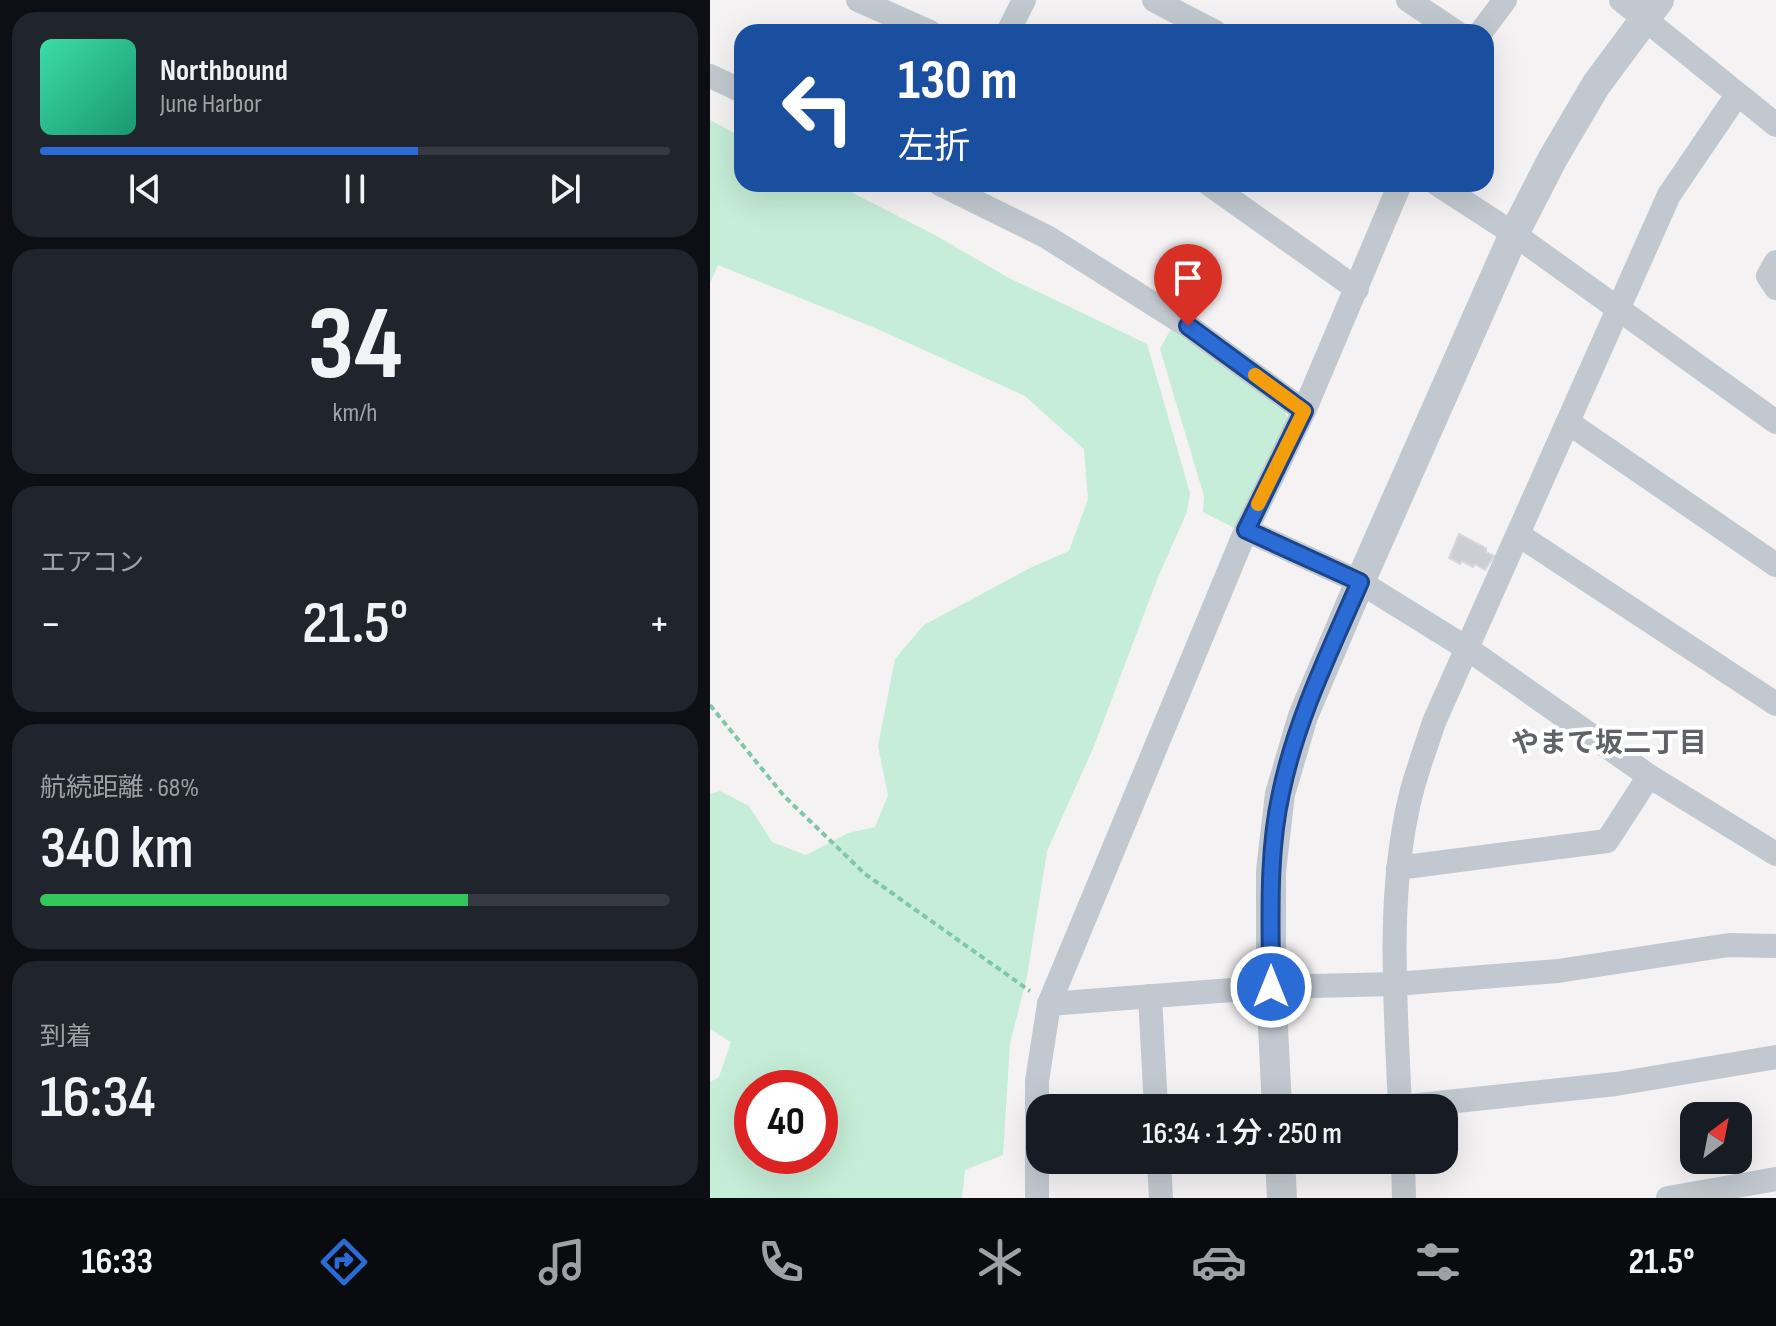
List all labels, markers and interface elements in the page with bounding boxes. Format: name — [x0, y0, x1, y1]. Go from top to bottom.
text: 130 m — [898, 48, 1018, 115]
text: Northbound — [160, 53, 288, 89]
icon: left — [766, 56, 870, 160]
text: June Harbor — [160, 89, 262, 120]
text: 左折 — [898, 126, 970, 169]
icon: previous — [123, 167, 167, 211]
icon: pause — [333, 167, 377, 211]
icon: next — [543, 167, 587, 211]
pin — [1154, 244, 1222, 326]
icon: arrive — [1166, 256, 1210, 300]
text: 34 — [307, 283, 403, 408]
text: km/h — [333, 398, 377, 429]
text: エアコン — [40, 548, 144, 579]
text: 21.5° — [302, 588, 408, 660]
text: − — [40, 598, 62, 651]
text: + — [648, 598, 670, 651]
district label: やまて坂二丁目 — [1511, 727, 1707, 760]
text: 航続距離 · 68% — [40, 773, 199, 804]
text: 340 km — [40, 813, 194, 885]
position arrow — [1229, 945, 1313, 1029]
text: 到着 — [40, 1022, 92, 1053]
text: 16:34 — [40, 1062, 155, 1134]
speed limit sign: 40 — [734, 1070, 838, 1174]
north arrow — [1680, 1102, 1752, 1174]
map controls — [1680, 1102, 1752, 1174]
text: 16:34 · 1 分 · 250 m — [1142, 1116, 1342, 1152]
icon: directions — [316, 1234, 372, 1290]
icon: music — [534, 1234, 590, 1290]
icon: phone — [753, 1234, 809, 1290]
icon: climate — [972, 1234, 1028, 1290]
icon: car — [1191, 1234, 1247, 1290]
icon: filters — [1410, 1234, 1466, 1290]
text: 16:33 — [81, 1241, 153, 1284]
text: 21.5° — [1628, 1241, 1695, 1284]

